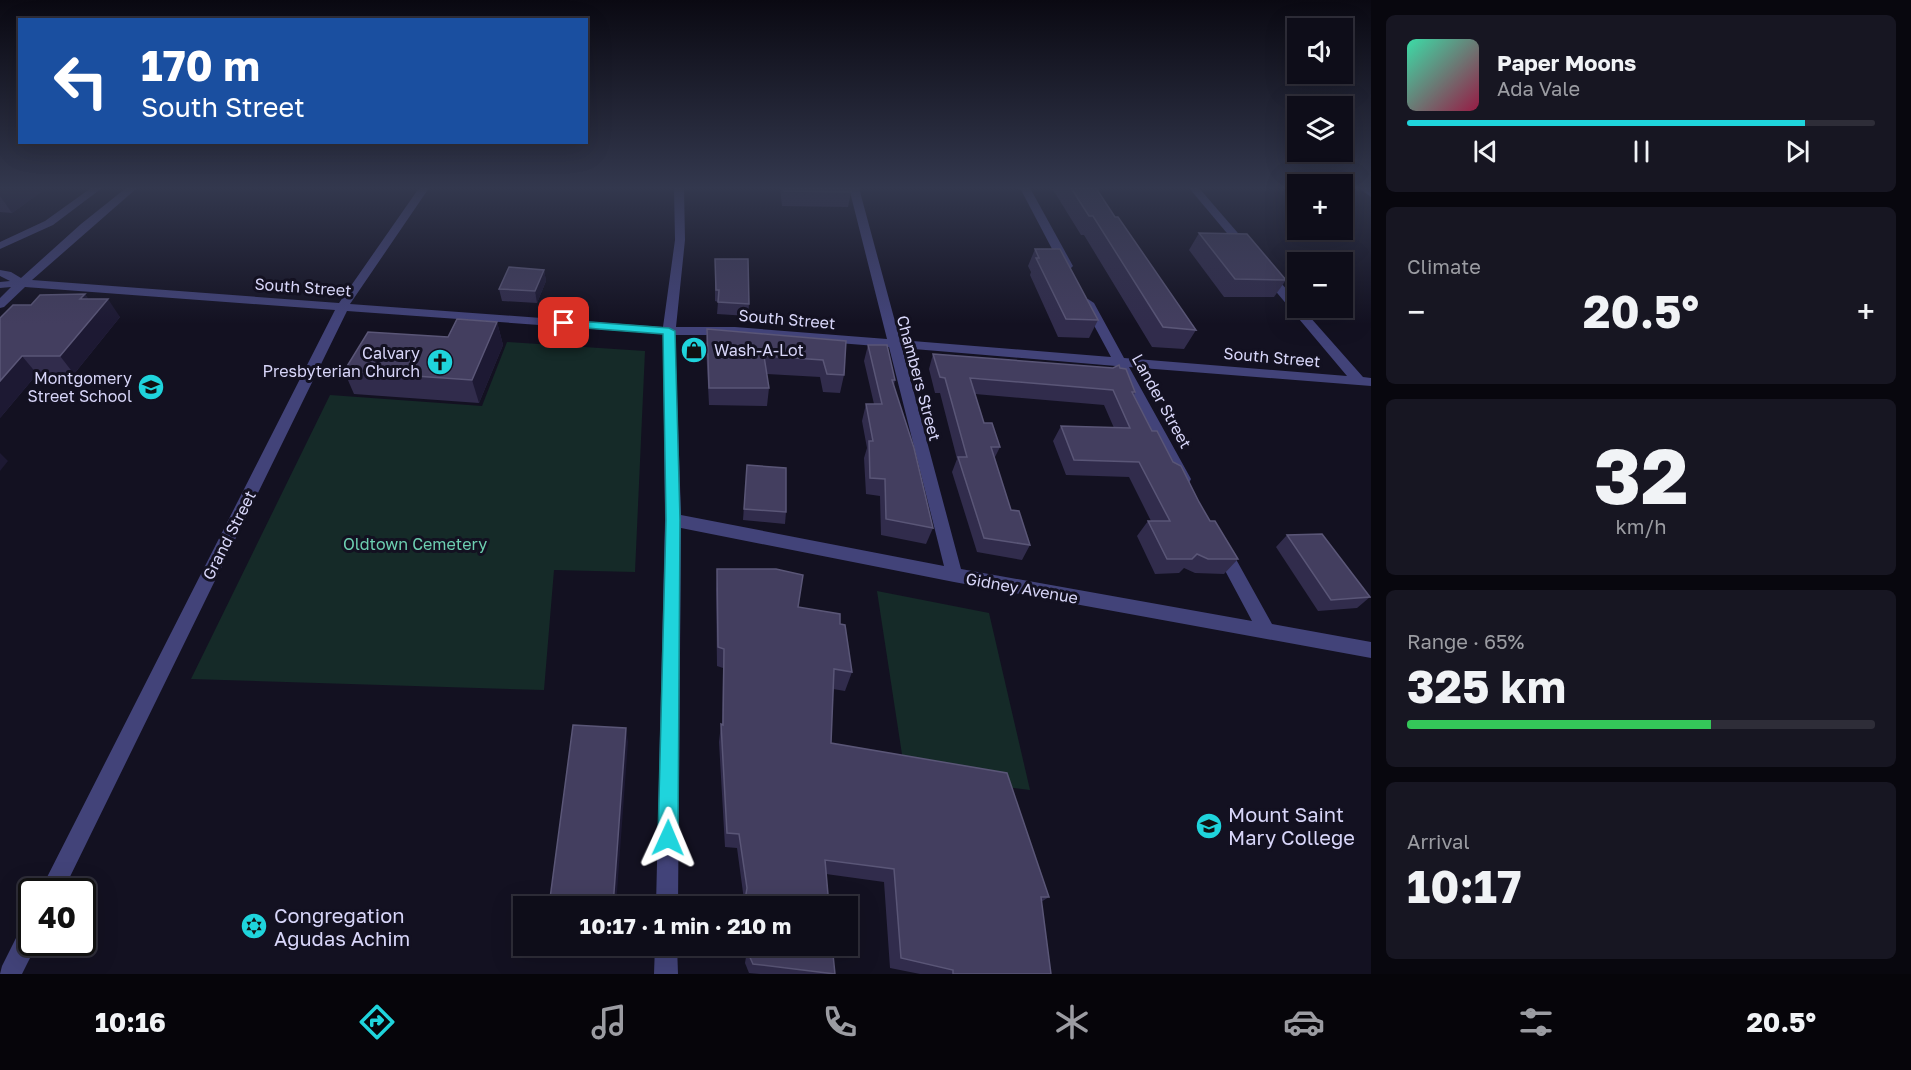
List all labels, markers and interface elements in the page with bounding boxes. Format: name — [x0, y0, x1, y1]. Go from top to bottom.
map controls — [1287, 18, 1353, 318]
button: sound — [1287, 18, 1353, 84]
text: 170 m — [141, 40, 260, 90]
icon: left — [42, 42, 120, 120]
text: Paper Moons — [1497, 49, 1636, 76]
text: Ada Vale — [1497, 76, 1580, 100]
text: South Street — [141, 91, 305, 123]
button: layers — [1287, 96, 1353, 162]
icon: previous — [1469, 135, 1502, 168]
icon: pause — [1625, 135, 1658, 168]
icon: next — [1781, 135, 1814, 168]
button: + — [1287, 174, 1353, 240]
button: − — [1287, 252, 1353, 318]
text: Climate — [1407, 254, 1481, 278]
street label: South Street — [254, 274, 352, 300]
text: 20.5° — [1583, 284, 1699, 338]
text: − — [1407, 292, 1425, 331]
text: + — [1857, 292, 1875, 331]
pin — [538, 297, 589, 348]
street label: South Street — [738, 305, 836, 333]
icon: arrive — [547, 306, 580, 339]
street label: Chambers Street — [893, 313, 945, 443]
shop icon: Wash-A-Lot — [679, 335, 709, 365]
place label: Wash-A-Lot — [714, 340, 804, 360]
place label: Calvary Presbyterian Church — [263, 343, 420, 381]
street label: South Street — [1223, 343, 1321, 371]
church icon: Calvary Presbyterian Church — [425, 347, 455, 377]
street label: Lander Street — [1128, 350, 1196, 452]
place label: Montgomery Street School — [28, 368, 132, 406]
school or university icon: Montgomery Street School — [136, 372, 166, 402]
text: 32 — [1593, 428, 1689, 521]
street label: Grand Street — [198, 487, 260, 583]
text: km/h — [1616, 514, 1666, 538]
park label: Oldtown Cemetery — [343, 534, 487, 554]
street label: Gidney Avenue — [964, 568, 1080, 608]
text: Range · 65% — [1407, 629, 1524, 653]
text: 325 km — [1407, 659, 1566, 713]
place label: Mount Saint Mary College — [1228, 802, 1355, 849]
position arrow — [636, 806, 700, 870]
school or university icon: Mount Saint Mary College — [1194, 811, 1224, 841]
text: Arrival — [1407, 829, 1470, 853]
text: 10:17 — [1407, 859, 1522, 913]
speed limit sign: 40 — [18, 878, 96, 956]
place label: Congregation Agudas Achim — [274, 903, 410, 950]
synagogue icon: Congregation Agudas Achim — [239, 911, 269, 941]
text: 10:17 · 1 min · 210 m — [580, 912, 791, 939]
icon: directions — [356, 1001, 398, 1043]
icon: music — [588, 1001, 630, 1043]
icon: phone — [819, 1001, 861, 1043]
icon: climate — [1051, 1001, 1093, 1043]
icon: car — [1283, 1001, 1325, 1043]
icon: filters — [1515, 1001, 1557, 1043]
text: 10:16 — [95, 1006, 166, 1038]
text: 20.5° — [1746, 1006, 1816, 1038]

